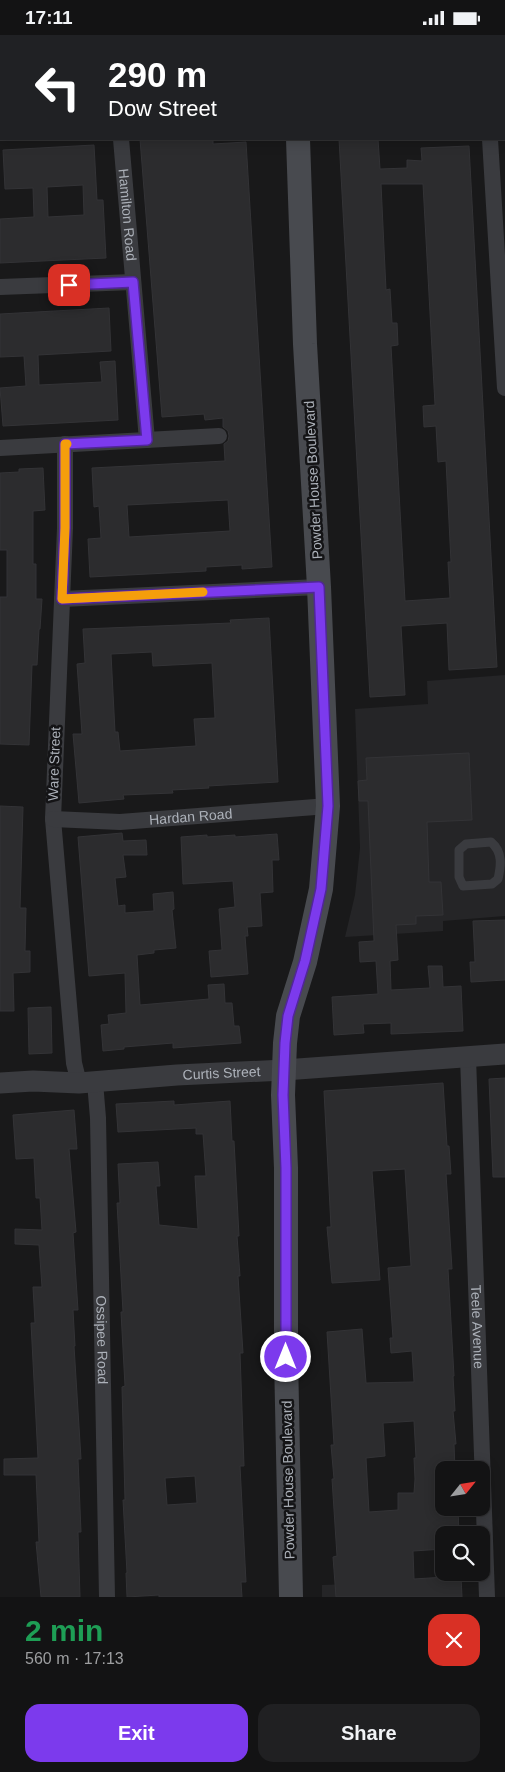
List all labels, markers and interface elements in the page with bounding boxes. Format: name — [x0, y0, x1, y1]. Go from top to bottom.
text: 17:11 — [25, 7, 73, 28]
icon: left — [25, 55, 90, 120]
text: 290 m — [108, 55, 207, 94]
text: Dow Street — [108, 96, 217, 121]
street label: Hamilton Road — [116, 168, 140, 262]
pin — [48, 264, 90, 306]
icon: arrive — [55, 271, 83, 299]
street label: Powder House Boulevard — [301, 400, 325, 560]
street label: Ware Street — [45, 727, 63, 801]
street label: Hardan Road — [149, 805, 233, 828]
street label: Curtis Street — [182, 1063, 261, 1083]
street label: Teele Avenue — [468, 1285, 487, 1369]
street label: Ossipee Road — [93, 1295, 111, 1384]
position arrow — [259, 1330, 311, 1382]
street label: Powder House Boulevard — [279, 1400, 297, 1560]
north arrow — [435, 1461, 490, 1516]
map controls — [435, 1461, 490, 1581]
button: search — [435, 1526, 490, 1581]
text: 2 min — [25, 1614, 103, 1647]
button: close — [428, 1614, 480, 1666]
text: 560 m · 17:13 — [25, 1650, 124, 1667]
button: Exit — [25, 1704, 248, 1762]
button: Share — [258, 1704, 480, 1762]

